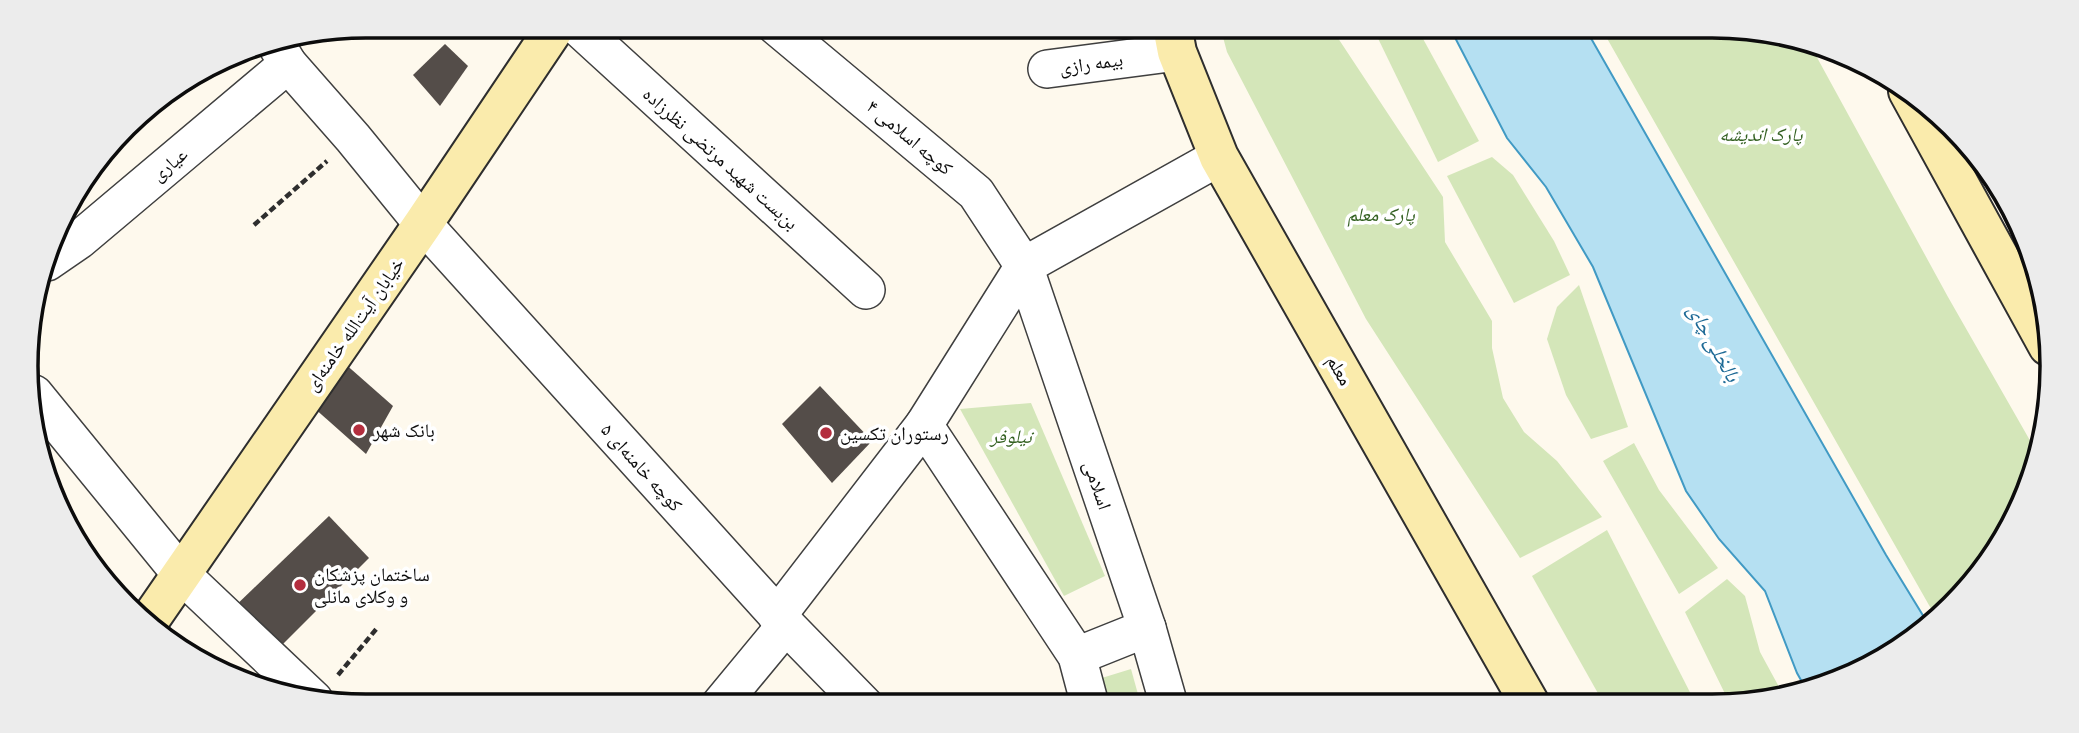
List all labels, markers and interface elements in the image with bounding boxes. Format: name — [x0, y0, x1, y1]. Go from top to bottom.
street label: بیمه رازی — [1058, 47, 1124, 79]
street label: بن‌بست شهید مرتضی نظرزاده — [638, 82, 804, 234]
street label: کوچه اسلامی ۴ — [862, 94, 958, 180]
park label: پارک اندیشه — [1720, 122, 1803, 146]
street label: عیاری — [146, 142, 192, 186]
park label: پارک معلم — [1347, 202, 1415, 227]
street label: خیابان آیت‌الله خامنه‌ای — [299, 252, 409, 396]
water label: بالخلی چای — [1682, 298, 1748, 387]
street label: معلم — [1321, 350, 1358, 390]
place label: بانک شهر — [372, 418, 435, 442]
street label: کوچه خامنه‌ای ۵ — [596, 418, 688, 516]
place label: رستوران تکسین — [840, 421, 949, 445]
marker: بانک شهر — [351, 422, 367, 438]
park label: نیلوفر — [988, 424, 1035, 448]
marker: رستوران تکسین — [818, 425, 834, 441]
street label: اسلامی — [1078, 457, 1118, 513]
place label: ساختمان پزشکان و وکلای مانلی — [314, 562, 430, 608]
marker: ساختمان پزشکان و وکلای مانلی — [292, 577, 308, 593]

